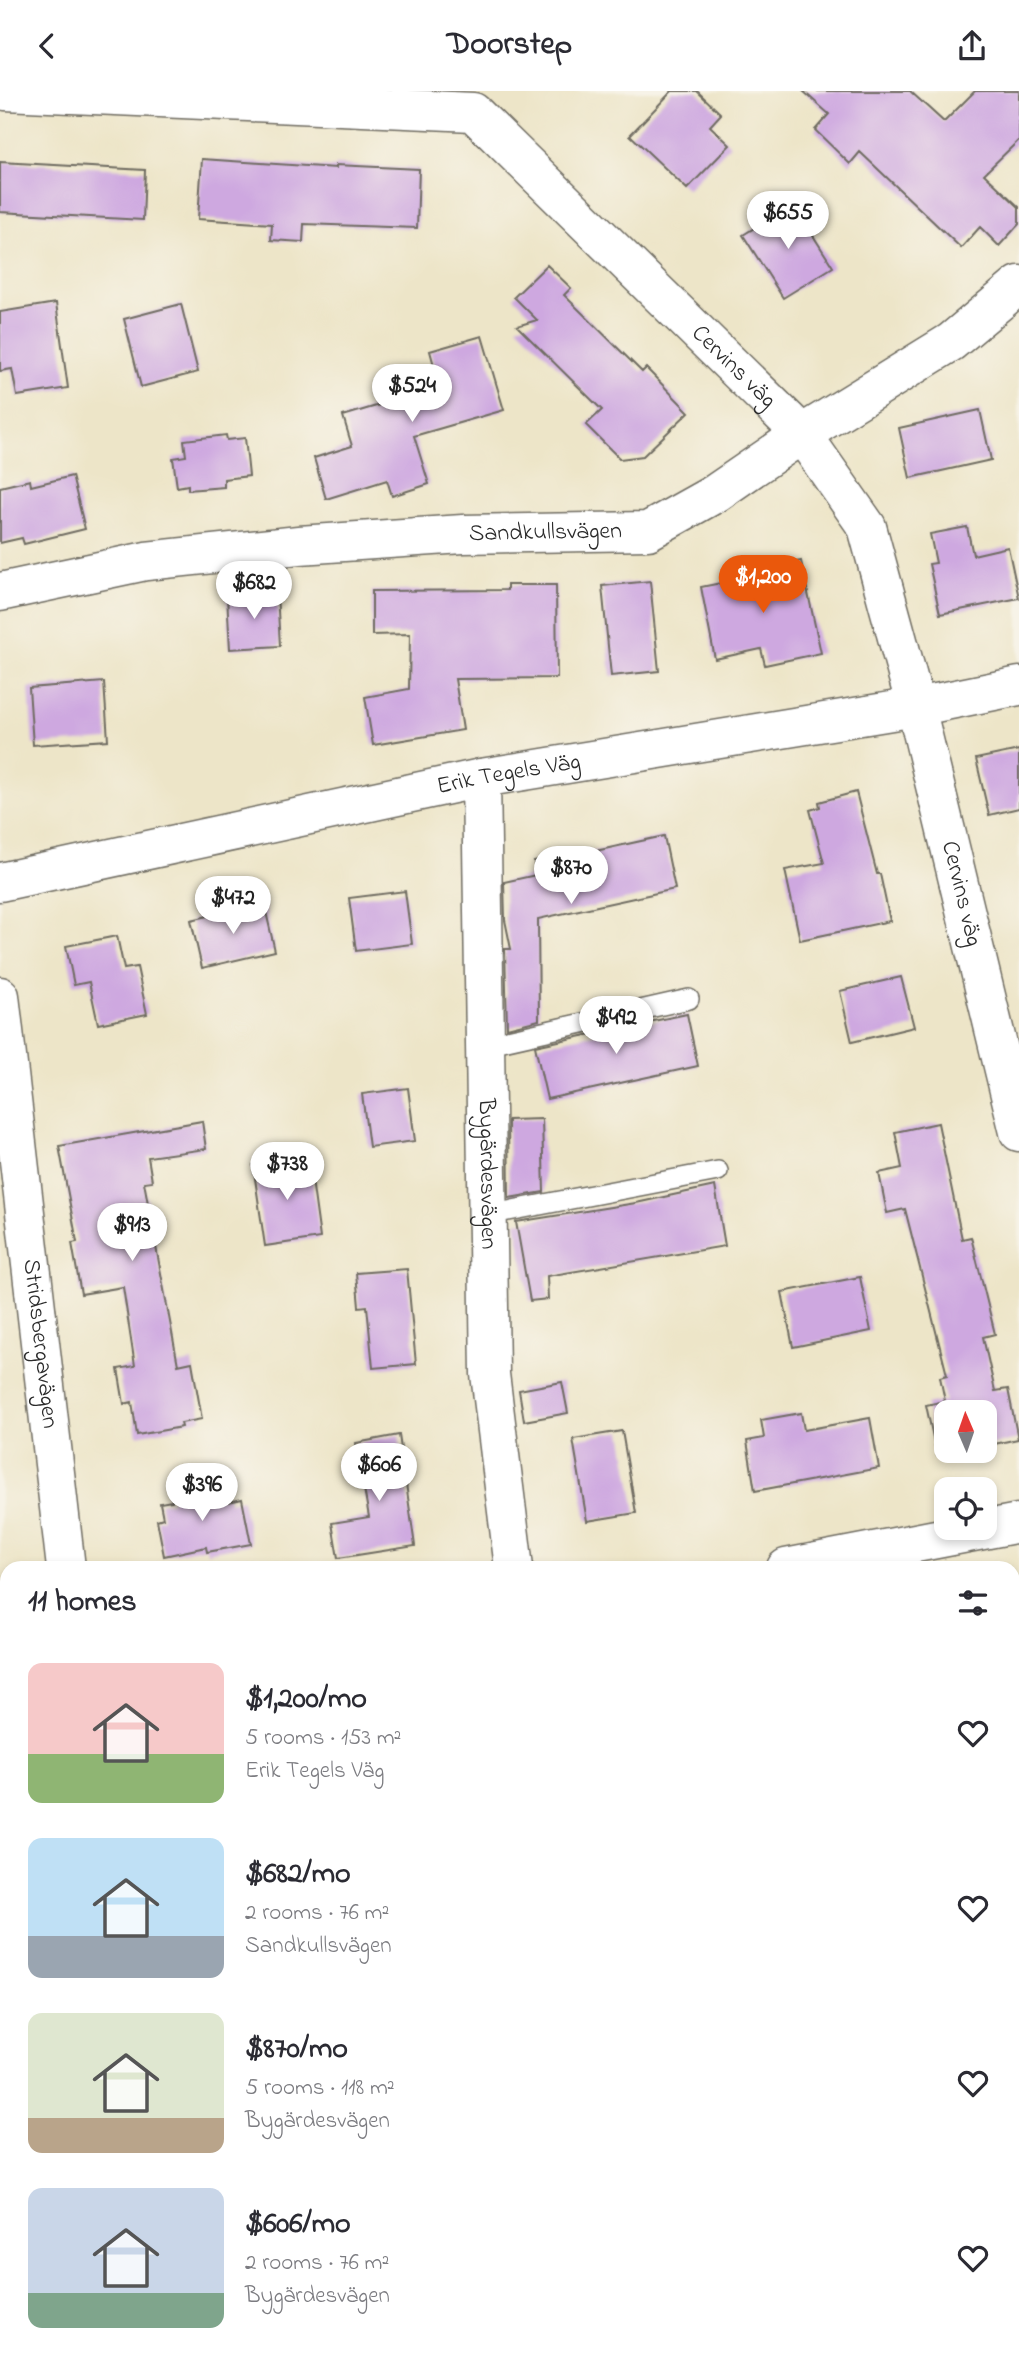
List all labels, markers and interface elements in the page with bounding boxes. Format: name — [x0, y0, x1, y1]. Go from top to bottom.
text: Doorstep — [447, 22, 572, 69]
icon: back — [28, 27, 66, 65]
icon: share — [953, 27, 991, 65]
pin: $655 — [747, 191, 829, 251]
text: $655 — [763, 197, 813, 230]
street label: Cervins väg — [683, 317, 784, 417]
pin: $524 — [371, 365, 453, 424]
text: $524 — [388, 370, 436, 403]
street label: Sandkullsvägen — [469, 514, 622, 551]
pin: $1,200 — [706, 555, 820, 615]
pin: $682 — [213, 561, 295, 621]
text: $1,200 — [735, 561, 791, 594]
text: $682 — [232, 567, 276, 600]
street label: Erik Tegels Väg — [433, 745, 583, 805]
street label: Cervins väg — [932, 837, 991, 950]
pin: $870 — [530, 847, 612, 906]
text: $870 — [550, 852, 592, 885]
pin: $472 — [192, 877, 274, 936]
text: $472 — [211, 882, 255, 915]
pin: $492 — [575, 997, 657, 1056]
text: $492 — [595, 1002, 637, 1035]
street label: Bygärdesvägen — [468, 1097, 506, 1250]
pin: $738 — [246, 1143, 328, 1202]
text: $738 — [266, 1148, 308, 1181]
pin: $913 — [91, 1203, 173, 1263]
text: $913 — [113, 1209, 151, 1242]
street label: Stridsbergavägen — [13, 1257, 67, 1430]
north arrow — [934, 1400, 998, 1463]
map controls — [934, 1400, 997, 1540]
pin: $606 — [338, 1443, 420, 1503]
text: $606 — [357, 1449, 401, 1482]
pin: $396 — [161, 1463, 243, 1523]
text: $396 — [182, 1469, 222, 1502]
button: locate — [934, 1477, 997, 1540]
text: 11 homes — [28, 1581, 136, 1625]
icon: filters — [954, 1584, 992, 1622]
text: $1,200/mo — [245, 1678, 367, 1722]
icon: home — [84, 1691, 168, 1775]
icon: heart — [954, 1714, 992, 1752]
text: 5 rooms · 153 m² — [245, 1722, 401, 1755]
text: Erik Tegels Väg — [245, 1755, 384, 1788]
text: $682/mo — [245, 1853, 351, 1897]
icon: home — [84, 1866, 168, 1950]
icon: heart — [954, 1889, 992, 1927]
text: 2 rooms · 76 m² — [245, 1897, 389, 1930]
text: Sandkullsvägen — [245, 1930, 392, 1963]
text: $870/mo — [245, 2028, 348, 2072]
icon: home — [84, 2041, 168, 2125]
icon: heart — [954, 2064, 992, 2102]
text: 5 rooms · 118 m² — [245, 2072, 395, 2105]
text: Bygärdesvägen — [245, 2105, 390, 2138]
text: $606/mo — [245, 2203, 351, 2247]
icon: home — [84, 2216, 168, 2300]
icon: heart — [954, 2239, 992, 2277]
text: 2 rooms · 76 m² — [245, 2247, 389, 2280]
text: Bygärdesvägen — [245, 2280, 390, 2313]

